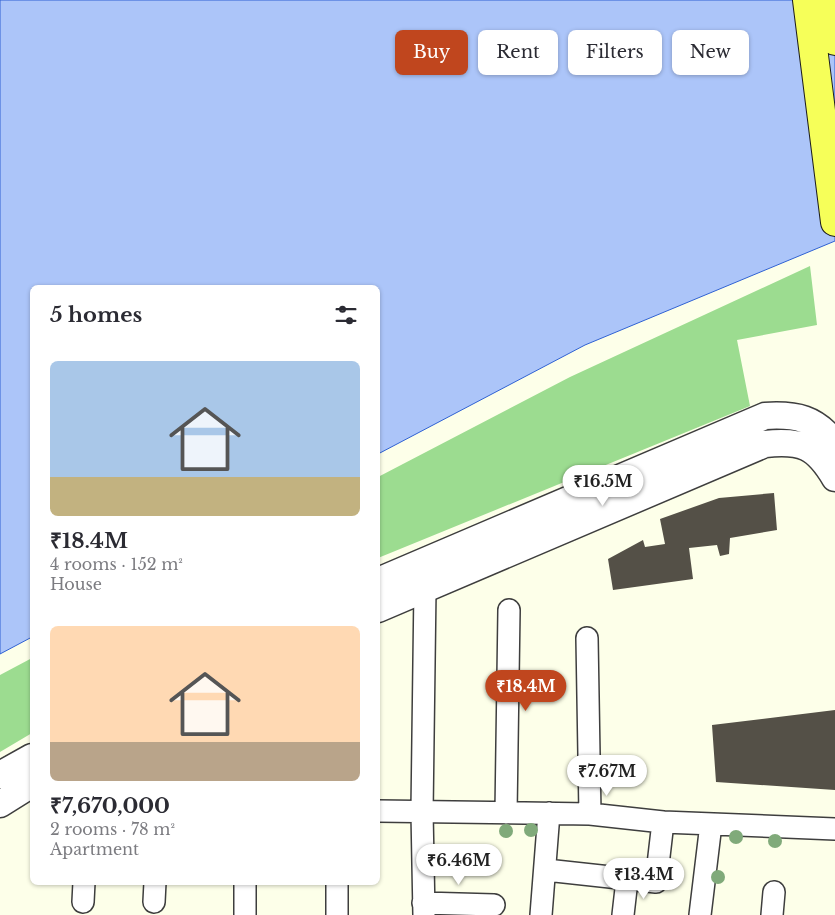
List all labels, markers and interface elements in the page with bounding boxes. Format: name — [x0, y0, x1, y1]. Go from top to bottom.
chip: Buy — [395, 30, 468, 75]
chip: Rent — [478, 30, 558, 75]
chip: Filters — [568, 30, 662, 75]
chip: New — [672, 30, 749, 75]
icon: filters — [332, 301, 360, 329]
text: 5 homes — [50, 302, 142, 328]
icon: home — [160, 394, 250, 484]
pin: ₹16.5M — [562, 464, 644, 507]
text: ₹16.5M — [574, 471, 632, 491]
text: ₹18.4M — [50, 528, 128, 554]
text: 4 rooms · 152 m² — [50, 554, 183, 574]
text: House — [50, 574, 102, 594]
icon: home — [160, 659, 250, 749]
pin: ₹18.4M — [485, 670, 567, 712]
text: ₹18.4M — [496, 676, 556, 696]
pin: ₹7.67M — [566, 754, 648, 797]
text: ₹7.67M — [578, 761, 636, 781]
text: ₹7,670,000 — [50, 793, 170, 819]
text: 2 rooms · 78 m² — [50, 819, 175, 839]
text: Apartment — [50, 839, 139, 859]
pin: ₹6.46M — [418, 844, 500, 886]
text: ₹6.46M — [427, 850, 491, 870]
pin: ₹13.4M — [603, 858, 685, 900]
text: ₹13.4M — [614, 864, 674, 884]

